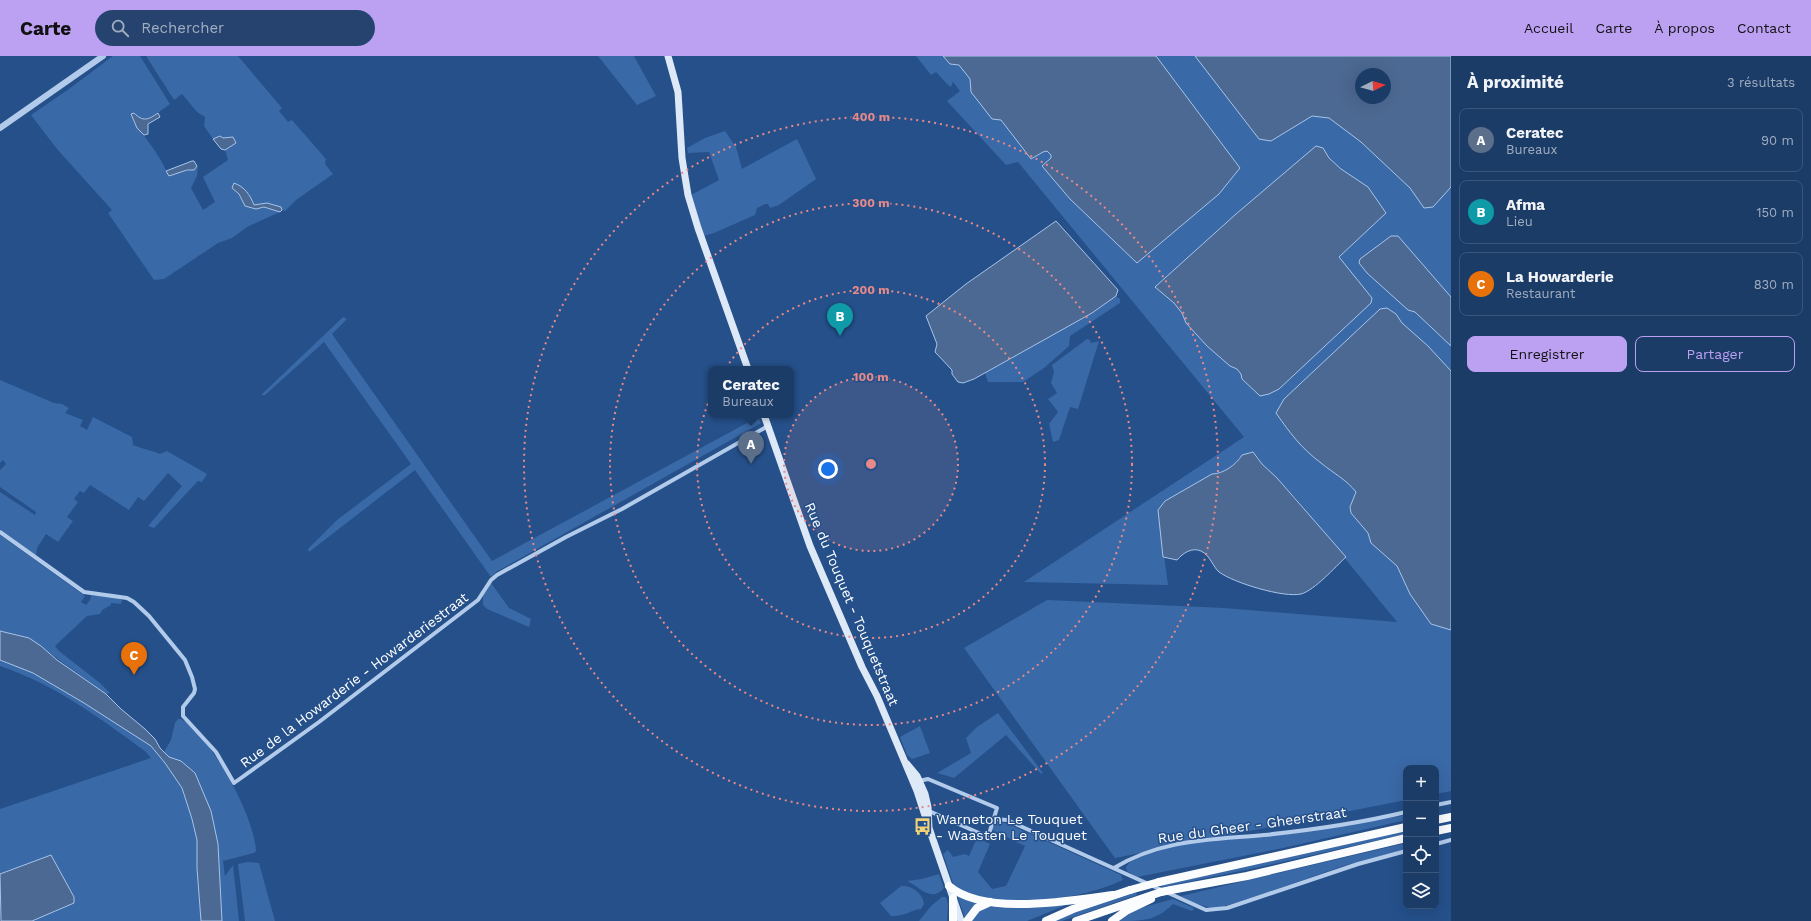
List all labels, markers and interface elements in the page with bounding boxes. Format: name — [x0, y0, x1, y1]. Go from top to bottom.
search box — [95, 10, 375, 46]
text: Carte — [20, 17, 71, 40]
icon: search — [109, 17, 131, 39]
text: Rechercher — [141, 19, 224, 37]
text: Accueil — [1524, 20, 1573, 36]
text: Carte — [1595, 20, 1632, 36]
text: À propos — [1654, 20, 1715, 36]
text: Contact — [1737, 20, 1791, 36]
north arrow — [1355, 68, 1391, 104]
text: À proximité — [1467, 72, 1564, 92]
text: 3 résultats — [1727, 75, 1795, 90]
text: 400 m — [852, 110, 890, 124]
text: Ceratec — [1506, 124, 1563, 142]
text: A — [1477, 133, 1485, 148]
text: 90 m — [1761, 133, 1794, 148]
text: Bureaux — [1506, 142, 1557, 157]
text: 300 m — [852, 196, 890, 210]
text: Afma — [1506, 196, 1545, 214]
text: B — [1477, 205, 1485, 220]
text: 150 m — [1756, 205, 1794, 220]
text: Lieu — [1506, 214, 1533, 229]
text: La Howarderie — [1506, 268, 1614, 286]
text: C — [1477, 277, 1485, 292]
text: 830 m — [1754, 277, 1794, 292]
text: 200 m — [852, 283, 890, 297]
text: Restaurant — [1506, 286, 1576, 301]
pin: B — [827, 303, 853, 336]
button: Enregistrer — [1467, 336, 1627, 372]
button: Partager — [1635, 336, 1795, 372]
popup — [708, 366, 794, 418]
text: 100 m — [853, 370, 889, 384]
text: Ceratec — [722, 376, 780, 394]
text: Bureaux — [722, 394, 774, 409]
pin: A — [738, 431, 764, 464]
centre of rings — [864, 457, 878, 471]
your location — [818, 459, 838, 479]
street label: Rue du Touquet - Touquetstraat — [802, 500, 902, 708]
street label: Rue de la Howarderie - Howarderiestraat — [237, 589, 471, 771]
pin: C — [121, 642, 147, 675]
map controls — [1403, 765, 1439, 909]
button: + — [1403, 765, 1439, 801]
button: − — [1403, 801, 1439, 837]
street label: Rue du Gheer - Gheerstraat — [1157, 804, 1348, 846]
place label: Warneton Le Touquet - Waasten Le Touquet — [936, 811, 1087, 843]
bus stop icon: Warneton Le Touquet - Waasten Le Touquet — [913, 817, 933, 837]
button: locate — [1403, 837, 1439, 873]
button: layers — [1403, 873, 1439, 909]

